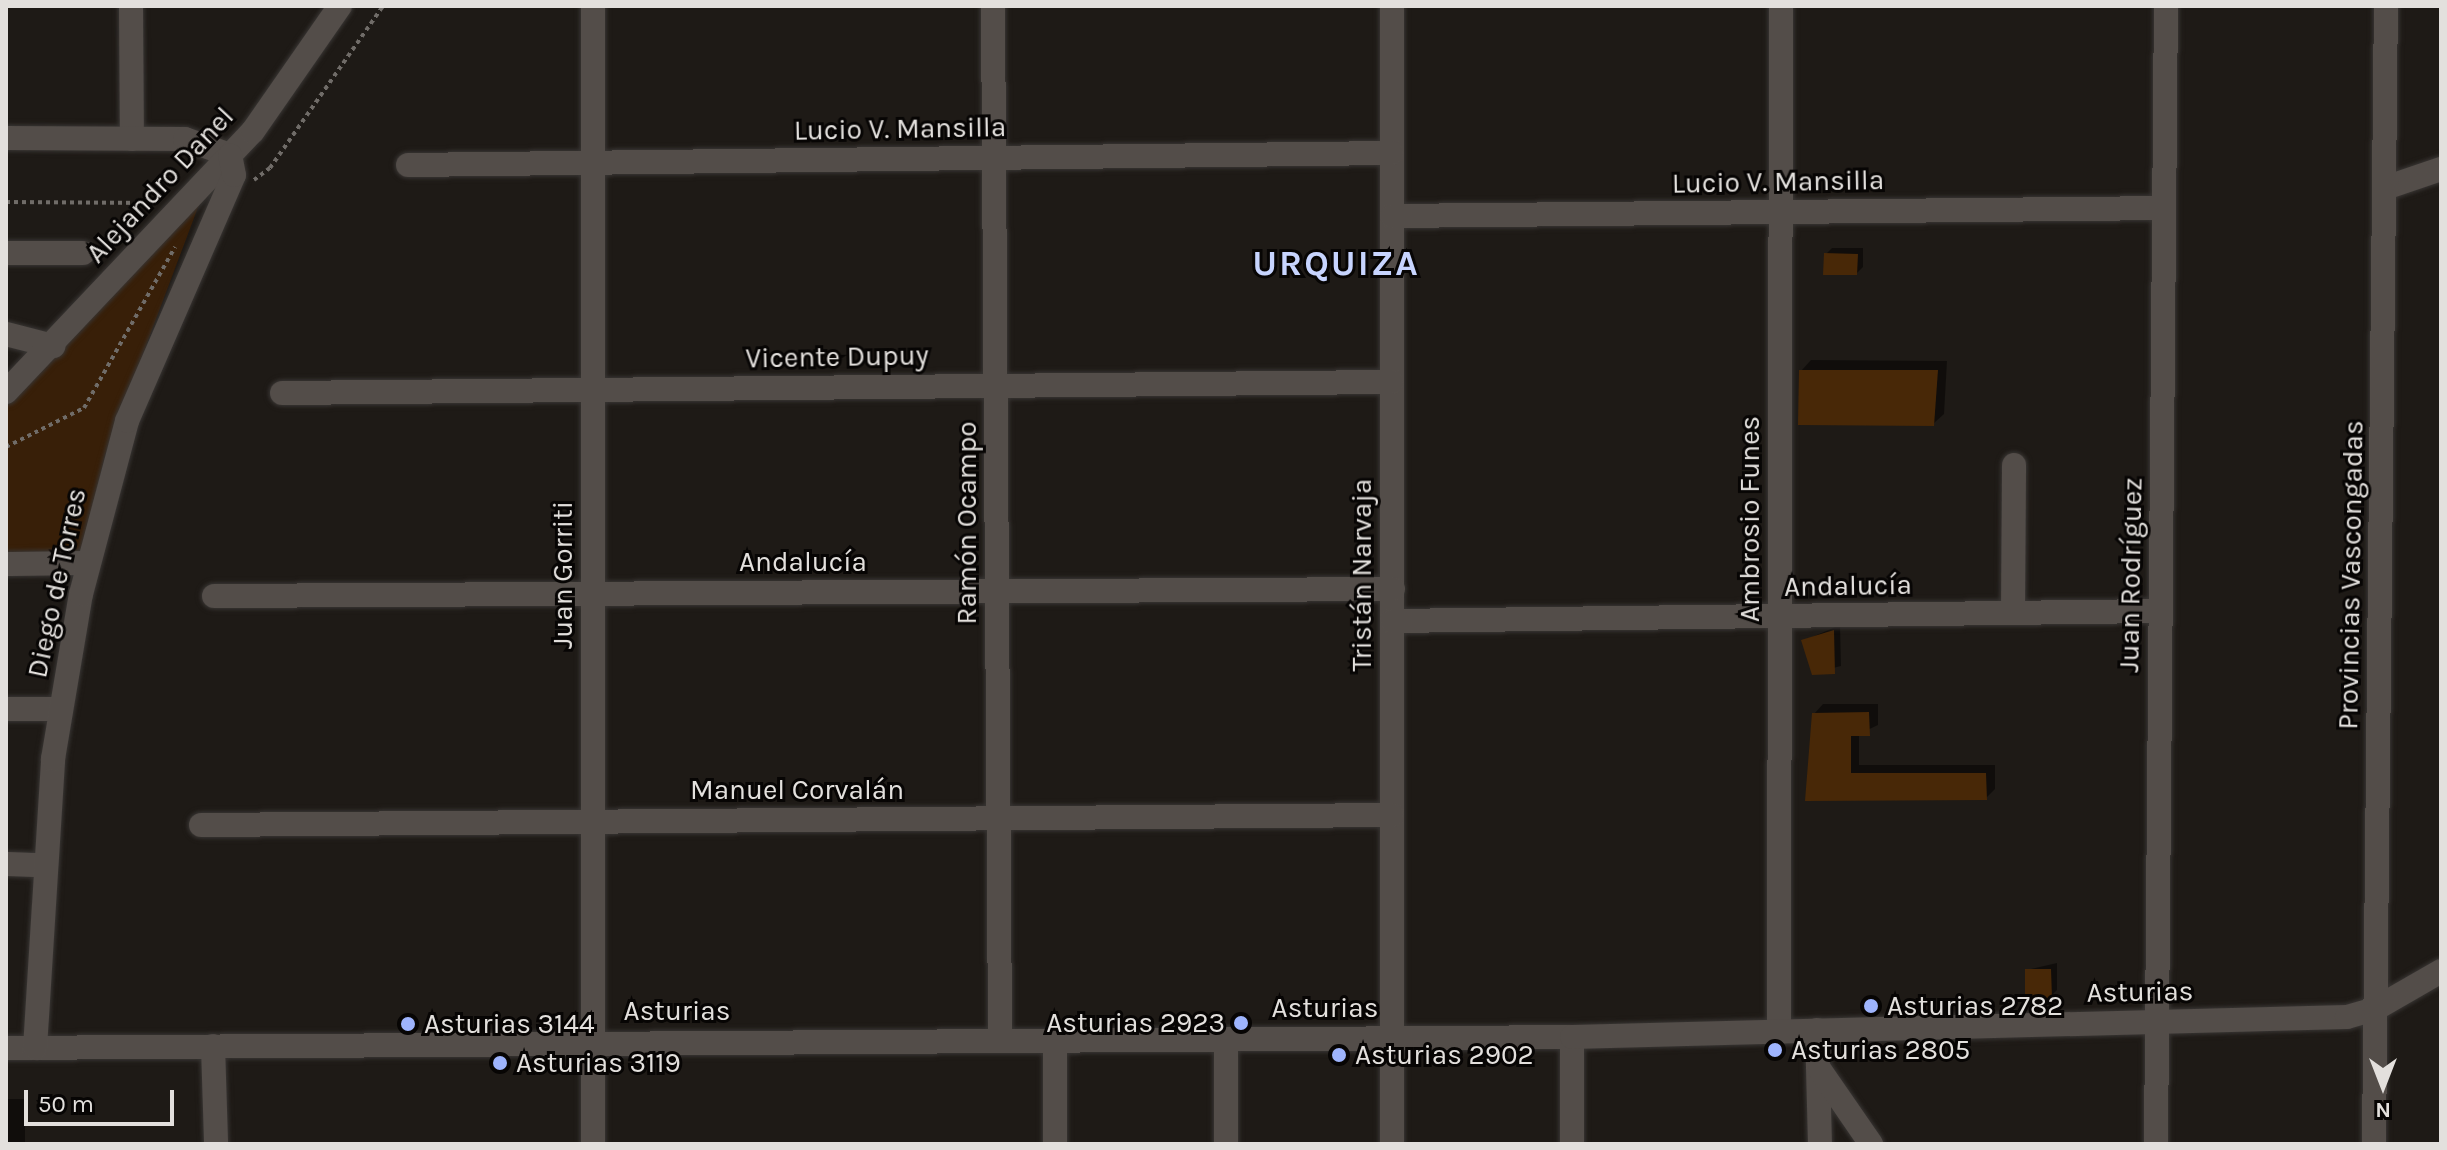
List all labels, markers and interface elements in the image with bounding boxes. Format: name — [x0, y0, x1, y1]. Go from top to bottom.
street label: Alejandro Danel — [79, 100, 241, 270]
street label: Lucio V. Mansilla — [794, 110, 1006, 148]
street label: Lucio V. Mansilla — [1672, 163, 1884, 201]
district label: URQUIZA — [1252, 242, 1420, 286]
street label: Vicente Dupuy — [745, 339, 929, 375]
street label: Ambrosio Funes — [1733, 416, 1767, 622]
street label: Provincias Vascongadas — [2332, 420, 2370, 730]
street label: Ramón Ocampo — [950, 421, 984, 625]
street label: Juan Rodríguez — [2112, 477, 2150, 673]
street label: Tristán Narvaja — [1345, 478, 1379, 672]
street label: Diego de Torres — [21, 485, 93, 681]
street label: Juan Gorriti — [546, 501, 580, 649]
street label: Andalucía — [739, 545, 867, 579]
street label: Andalucía — [1784, 568, 1912, 604]
street label: Manuel Corvalán — [690, 773, 904, 807]
street label: Asturias — [2086, 974, 2194, 1010]
place label: Asturias 2782 — [1887, 989, 2063, 1023]
street label: Asturias — [1272, 991, 1378, 1025]
street label: Asturias — [624, 994, 730, 1028]
marker: Asturias 2782 — [1862, 997, 1880, 1015]
place label: Asturias 2923 — [1046, 1006, 1225, 1040]
place label: Asturias 3144 — [424, 1007, 595, 1041]
marker: Asturias 2923 — [1232, 1014, 1250, 1032]
marker: Asturias 3144 — [399, 1015, 417, 1033]
place label: Asturias 2805 — [1791, 1033, 1970, 1067]
place label: Asturias 2902 — [1355, 1038, 1534, 1072]
marker: Asturias 2805 — [1766, 1041, 1784, 1059]
place label: Asturias 3119 — [516, 1046, 681, 1080]
marker: Asturias 2902 — [1330, 1046, 1348, 1064]
north arrow — [2343, 1046, 2423, 1126]
marker: Asturias 3119 — [491, 1054, 509, 1072]
scale bar — [28, 1074, 178, 1124]
text: 50 m — [38, 1090, 94, 1118]
text: N — [2375, 1097, 2391, 1123]

